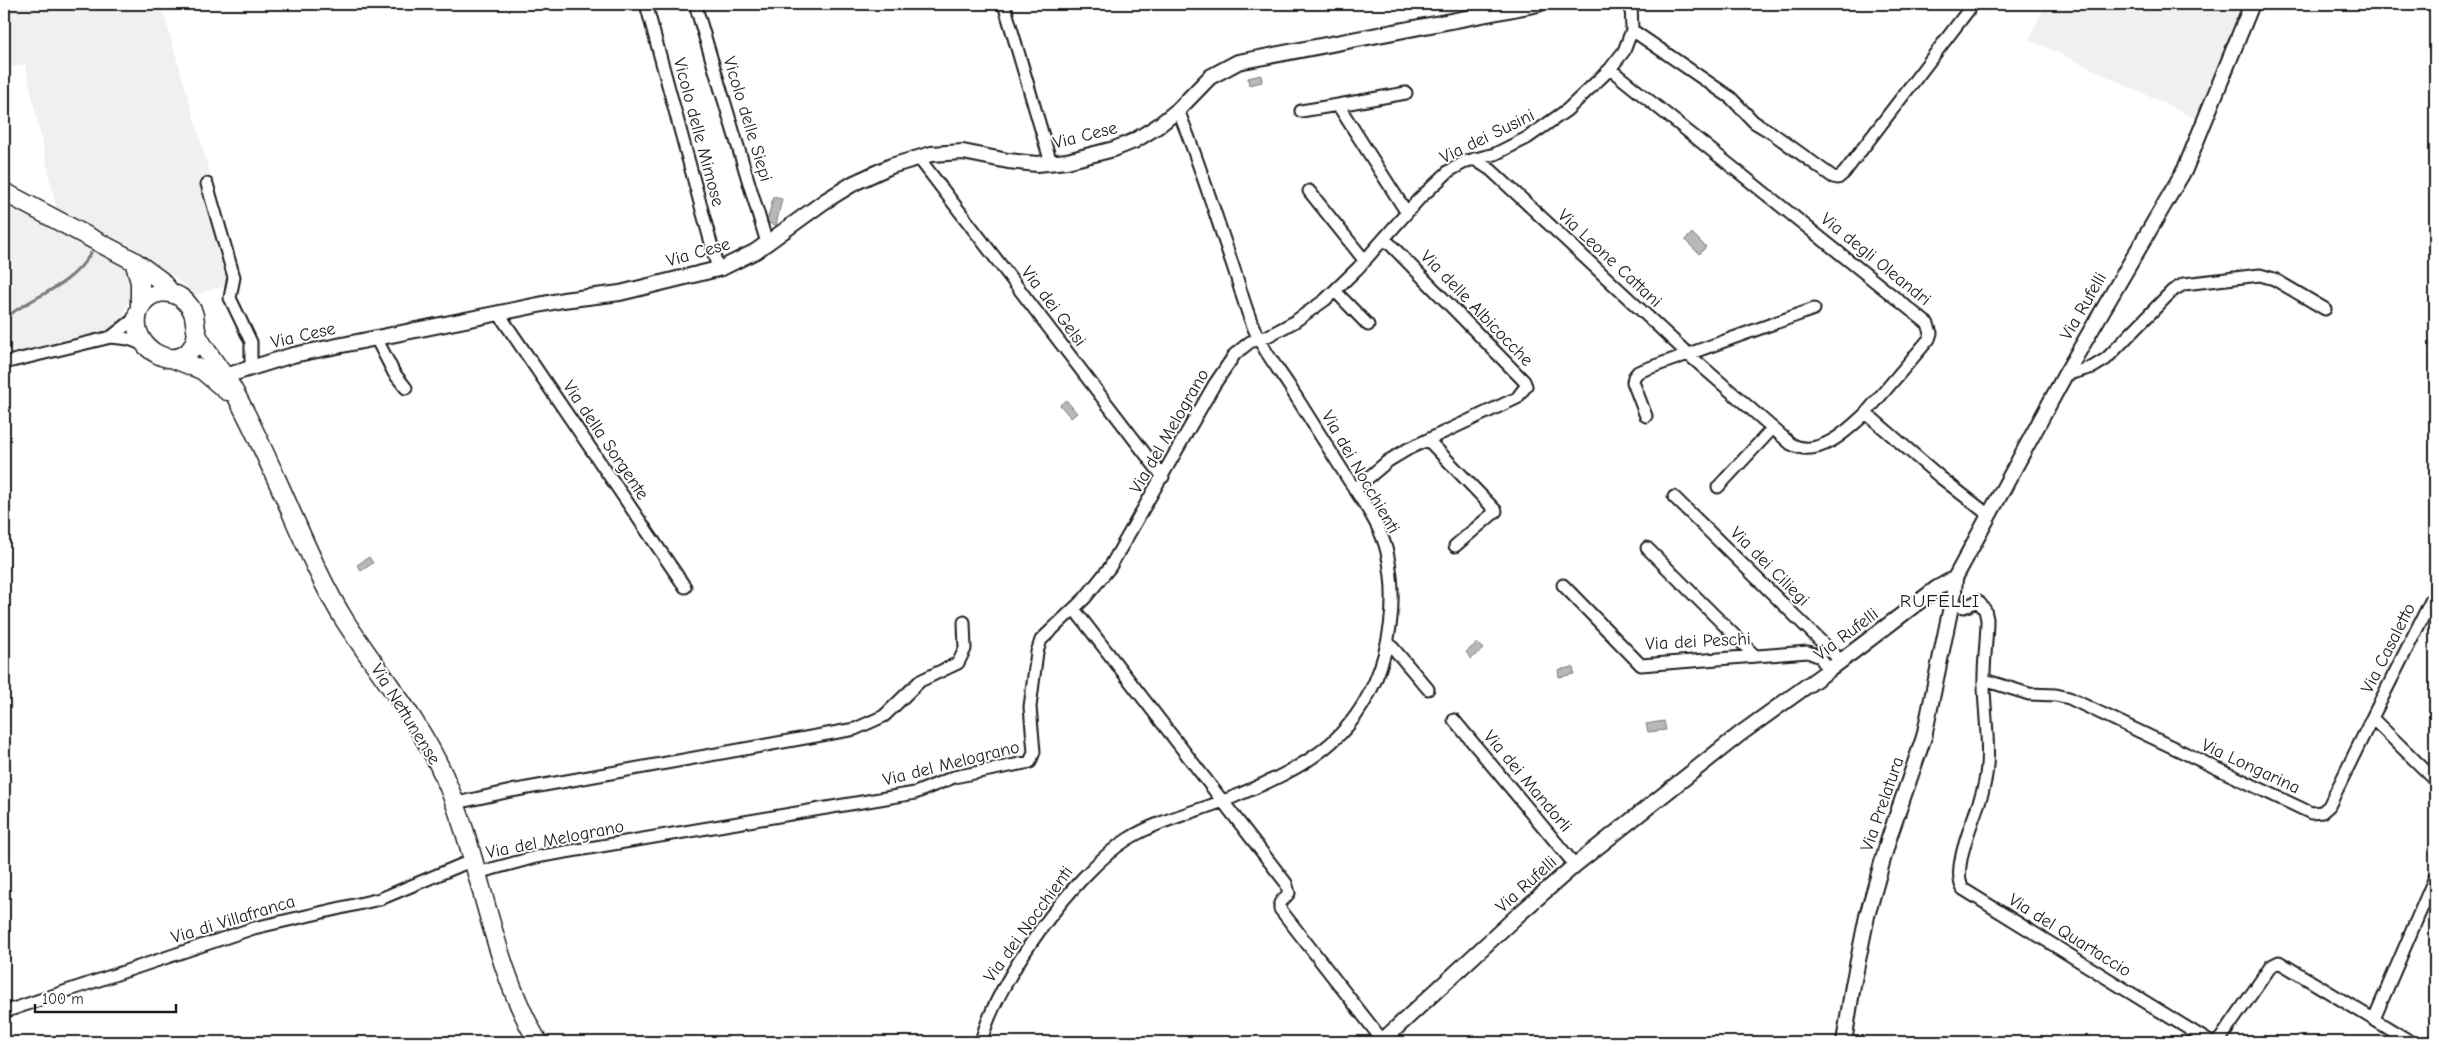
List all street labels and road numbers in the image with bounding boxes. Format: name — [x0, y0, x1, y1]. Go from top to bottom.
street label: Vicolo delle Siepi — [719, 54, 777, 184]
street label: Vicolo delle Mimose — [669, 56, 728, 209]
street label: Via dei Susini — [1437, 105, 1538, 168]
street label: Via Cese — [1051, 117, 1119, 154]
street label: Via Leone Cattani — [1553, 205, 1666, 312]
street label: Via degli Oleandri — [1816, 209, 1935, 310]
street label: Via Cese — [664, 233, 733, 272]
street label: Via delle Albicocche — [1416, 246, 1537, 371]
street label: Via dei Gelsi — [1017, 262, 1091, 351]
street label: Via Rufelli — [2056, 269, 2111, 344]
street label: Via Cese — [269, 318, 337, 353]
street label: Via del Melograno — [1125, 365, 1214, 497]
street label: Via della Sorgente — [558, 377, 653, 504]
street label: Via dei Nocchienti — [1317, 407, 1404, 537]
street label: Via dei Ciliegi — [1726, 522, 1814, 610]
street label: Via Casaletto — [2357, 600, 2420, 697]
street label: Via Rufelli — [1810, 604, 1882, 665]
street label: Via dei Peschi — [1645, 628, 1751, 655]
street label: Via Nettunense — [366, 660, 445, 768]
street label: Via dei Mandorli — [1479, 726, 1576, 836]
street label: Via Longarina — [2198, 734, 2303, 798]
street label: Via del Melograno — [881, 736, 1022, 791]
street label: Via Prelatura — [1856, 754, 1908, 854]
street label: Via del Melograno — [484, 816, 626, 863]
street label: Via Rufelli — [1492, 852, 1561, 917]
street label: Via dei Nocchienti — [979, 862, 1078, 986]
street label: Via del Quartaccio — [2004, 889, 2135, 982]
street label: Via di Villafranca — [169, 891, 298, 948]

